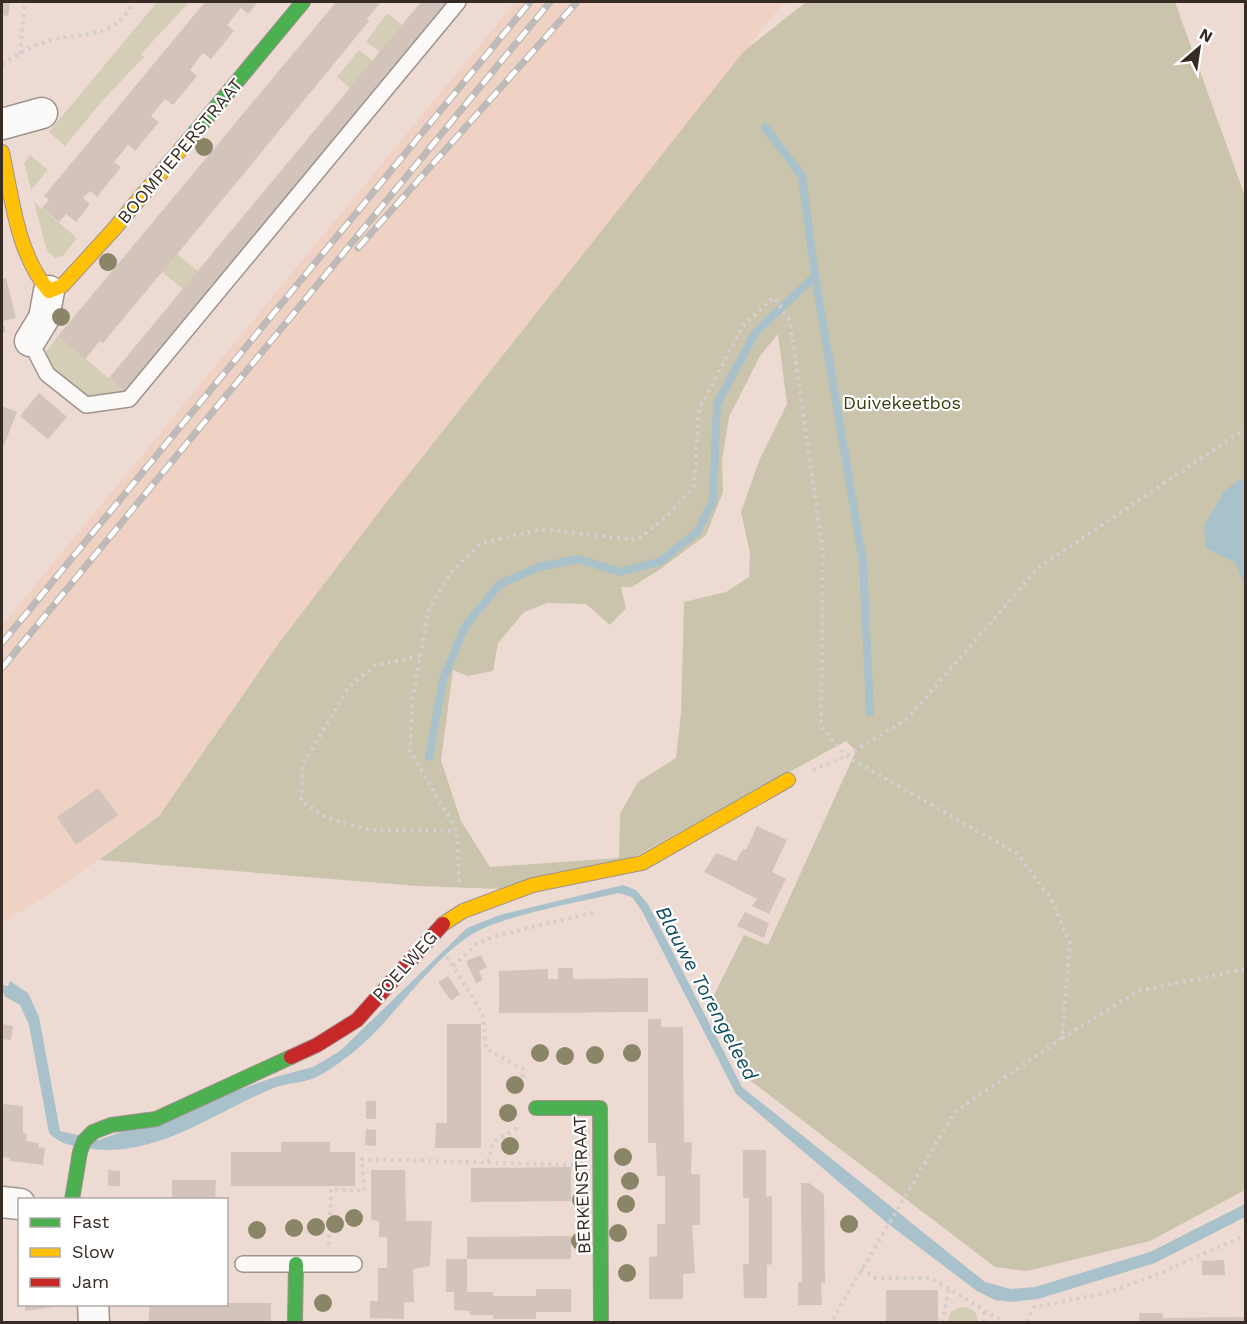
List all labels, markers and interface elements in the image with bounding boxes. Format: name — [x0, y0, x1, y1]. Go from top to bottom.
north arrow — [1169, 18, 1229, 78]
text: N — [1196, 24, 1216, 47]
street label: BOOMPIEPERSTRAAT — [113, 74, 247, 228]
park label: Duivekeetbos — [843, 392, 961, 413]
water label: Blauwe Torengeleed — [651, 902, 763, 1085]
street label: POELWEG — [368, 926, 442, 1005]
street label: BERKENSTRAAT — [569, 1115, 594, 1255]
legend — [18, 1198, 228, 1306]
text: Fast — [72, 1211, 110, 1232]
text: Slow — [72, 1241, 115, 1262]
text: Jam — [72, 1271, 109, 1292]

